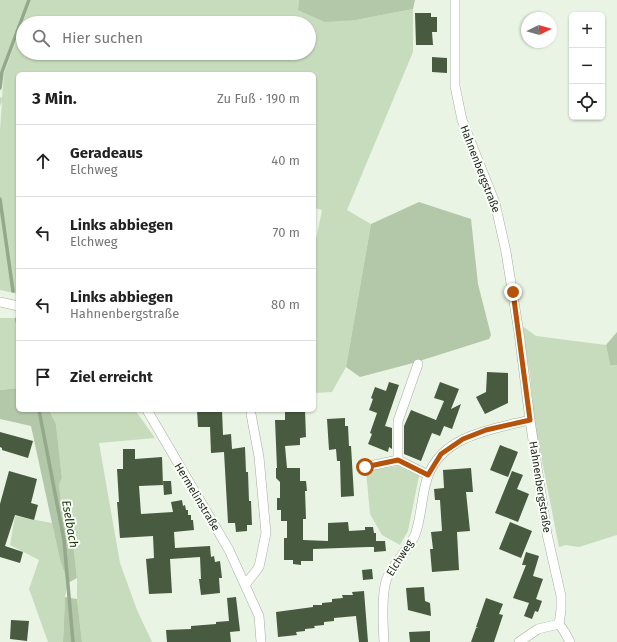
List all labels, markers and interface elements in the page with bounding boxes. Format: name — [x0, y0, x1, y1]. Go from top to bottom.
north arrow — [521, 12, 557, 48]
map controls — [569, 12, 605, 120]
button: + — [569, 12, 605, 48]
search box — [16, 16, 316, 60]
icon: search — [30, 27, 52, 49]
text: Hier suchen — [62, 29, 143, 47]
button: − — [569, 48, 605, 84]
button: locate — [569, 84, 605, 120]
text: 3 Min. — [32, 88, 77, 109]
text: Zu Fuß · 190 m — [217, 91, 300, 106]
street label: Hahnenbergstraße — [457, 123, 503, 215]
text: Geradeaus — [70, 144, 143, 162]
icon: ahead — [32, 150, 54, 172]
text: 40 m — [271, 153, 300, 168]
text: Elchweg — [70, 162, 118, 177]
text: Links abbiegen — [70, 216, 173, 234]
icon: left — [32, 222, 54, 244]
text: 70 m — [273, 225, 300, 240]
text: Elchweg — [70, 234, 118, 249]
route end — [504, 283, 522, 301]
text: Links abbiegen — [70, 288, 173, 306]
icon: left — [32, 294, 54, 316]
text: 80 m — [271, 297, 300, 312]
text: Hahnenbergstraße — [70, 306, 179, 321]
icon: arrive — [32, 366, 54, 388]
text: Ziel erreicht — [70, 368, 153, 386]
street label: Hahnenbergstraße — [526, 440, 554, 534]
route start — [356, 458, 374, 476]
street label: Hermelinstraße — [171, 460, 223, 534]
water label: Eselbach — [59, 499, 81, 549]
street label: Elchweg — [384, 537, 416, 579]

